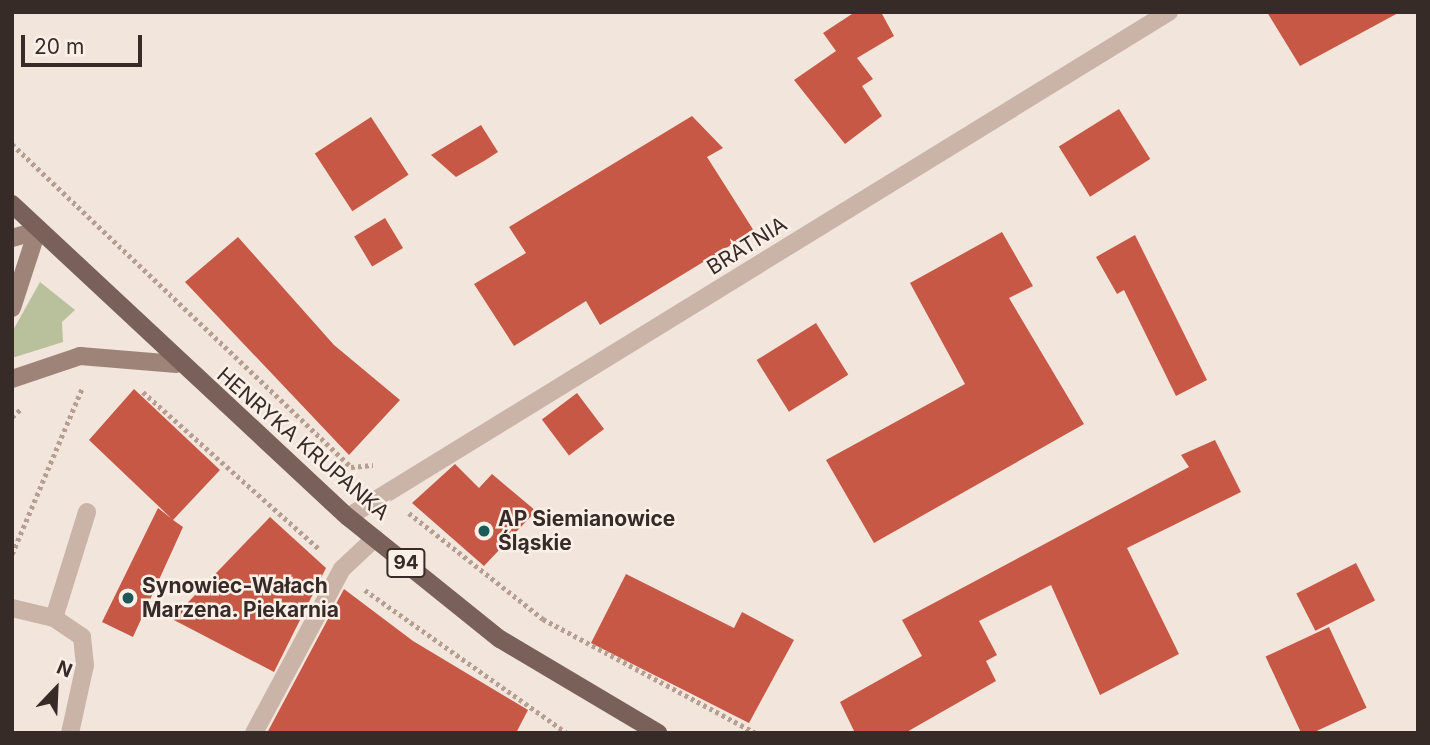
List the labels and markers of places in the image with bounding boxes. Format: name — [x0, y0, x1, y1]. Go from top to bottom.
place label: AP Siemianowice Śląskie — [498, 506, 675, 556]
marker: AP Siemianowice Śląskie — [476, 523, 492, 539]
place label: Synowiec-Wałach Marzena. Piekarnia — [142, 573, 340, 623]
marker: Synowiec-Wałach Marzena. Piekarnia — [120, 590, 136, 606]

